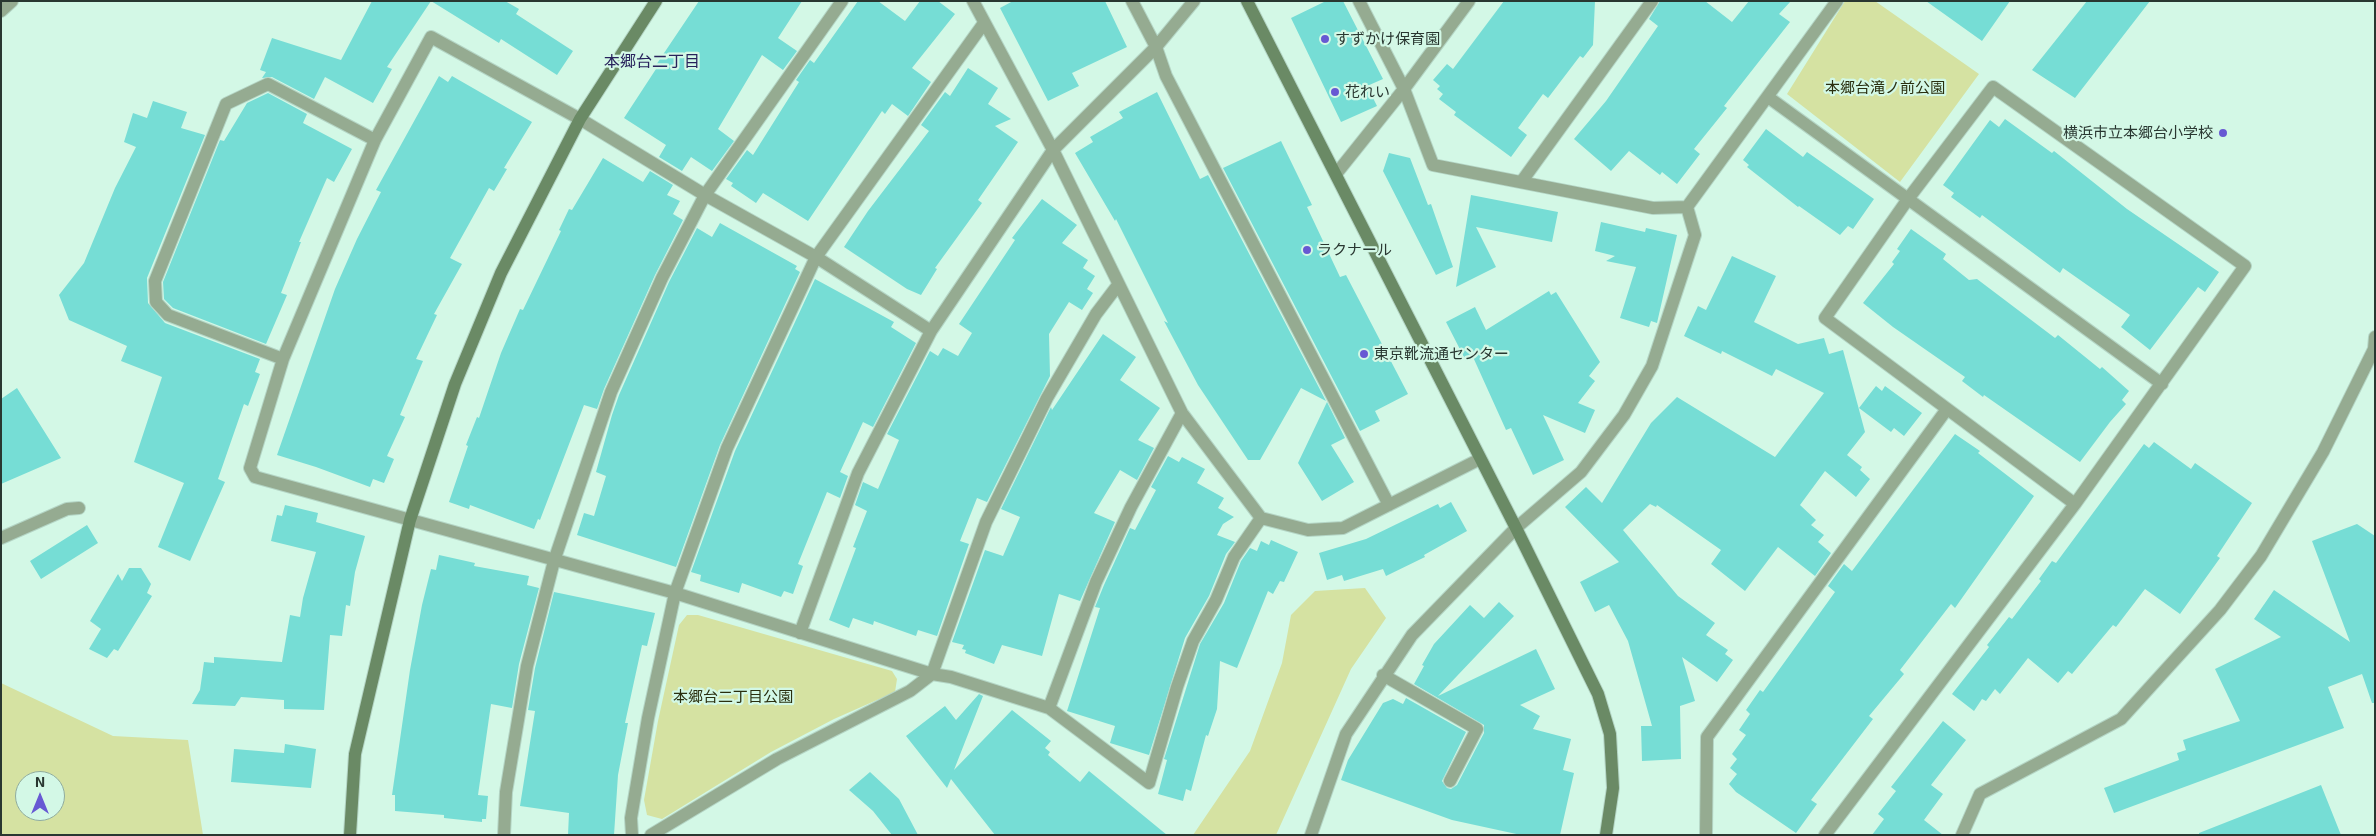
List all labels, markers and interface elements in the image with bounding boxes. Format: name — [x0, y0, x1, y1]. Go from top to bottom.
place label: すずかけ保育園 — [1335, 30, 1440, 48]
marker: すずかけ保育園 — [1319, 33, 1331, 45]
district label: 本郷台二丁目 — [604, 52, 700, 72]
park label: 本郷台滝ノ前公園 — [1825, 79, 1945, 97]
place label: 花れい — [1345, 83, 1390, 101]
marker: 花れい — [1329, 86, 1341, 98]
place label: 横浜市立本郷台小学校 — [2063, 124, 2213, 142]
marker: 横浜市立本郷台小学校 — [2217, 127, 2229, 139]
place label: ラクナール — [1317, 241, 1392, 259]
marker: ラクナール — [1301, 244, 1313, 256]
place label: 東京靴流通センター — [1374, 345, 1509, 363]
marker: 東京靴流通センター — [1358, 348, 1370, 360]
park label: 本郷台二丁目公園 — [673, 688, 793, 706]
north arrow — [15, 771, 65, 821]
text: N — [35, 773, 45, 790]

